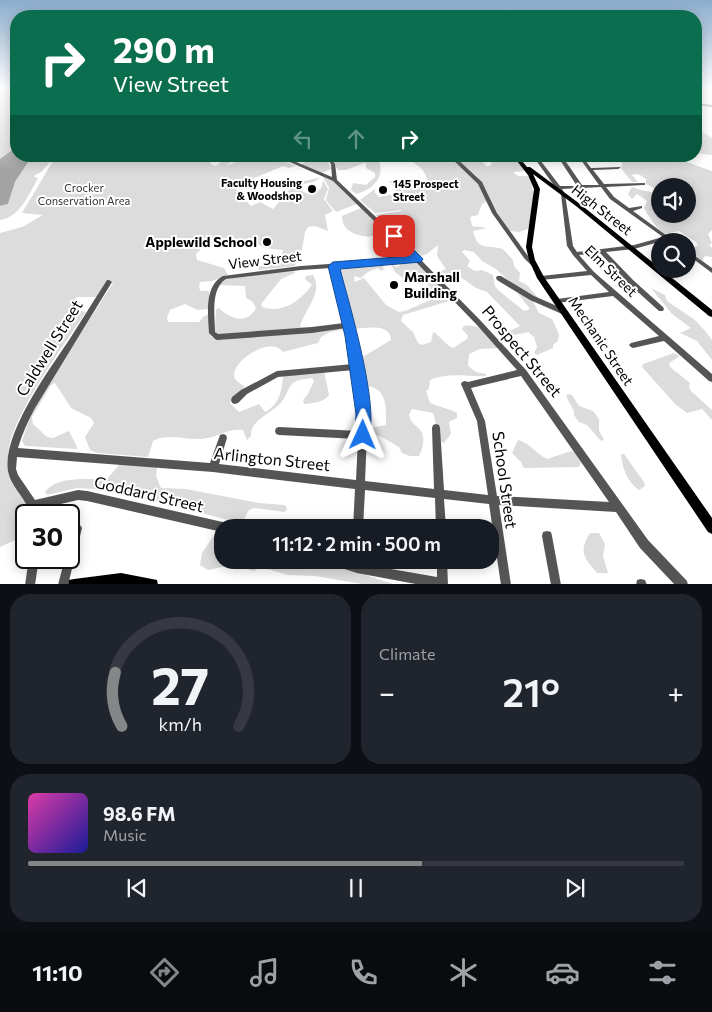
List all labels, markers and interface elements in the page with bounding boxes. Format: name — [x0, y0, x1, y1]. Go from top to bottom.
text: 290 m — [113, 27, 215, 70]
icon: right — [30, 30, 95, 95]
text: View Street — [113, 70, 229, 97]
icon: left — [289, 125, 317, 153]
icon: ahead — [342, 125, 370, 153]
icon: right — [395, 125, 423, 153]
place label: Faculty Housing & Woodshop — [221, 176, 302, 202]
place label: 145 Prospect Street — [393, 177, 459, 203]
map controls — [651, 178, 696, 278]
button: sound — [651, 178, 696, 223]
park label: Crocker Conservation Area — [38, 181, 130, 207]
street label: High Street — [569, 181, 636, 239]
marker: Faculty Housing & Woodshop — [306, 183, 318, 195]
marker: 145 Prospect Street — [377, 184, 389, 196]
pin — [373, 215, 415, 257]
icon: arrive — [380, 222, 408, 250]
place label: Applewild School — [145, 233, 257, 250]
button: search — [651, 233, 696, 278]
marker: Applewild School — [261, 236, 273, 248]
street label: Elm Street — [582, 241, 641, 300]
street label: View Street — [227, 247, 303, 272]
place label: Marshall Building — [404, 268, 460, 301]
marker: Marshall Building — [388, 279, 400, 291]
street label: Mechanic Street — [565, 293, 638, 389]
street label: Caldwell Street — [11, 296, 86, 399]
street label: Prospect Street — [479, 301, 566, 401]
position arrow — [336, 408, 388, 460]
street label: School Street — [489, 430, 522, 530]
street label: Arlington Street — [213, 443, 332, 474]
street label: Goddard Street — [93, 472, 206, 515]
speed limit sign: 30 — [15, 504, 80, 569]
text: 11:12 · 2 min · 500 m — [272, 532, 441, 555]
text: Climate — [379, 644, 435, 663]
text: 27 — [152, 652, 209, 716]
text: 21° — [503, 668, 560, 715]
text: − — [379, 675, 395, 709]
text: + — [668, 675, 684, 709]
text: km/h — [159, 713, 202, 735]
text: 98.6 FM — [103, 802, 176, 825]
text: Music — [103, 825, 147, 844]
icon: previous — [123, 874, 151, 902]
icon: pause — [342, 874, 370, 902]
icon: next — [561, 874, 589, 902]
icon: directions — [147, 955, 182, 990]
icon: music — [247, 955, 282, 990]
icon: phone — [346, 955, 381, 990]
icon: climate — [446, 955, 481, 990]
icon: car — [545, 955, 580, 990]
icon: filters — [645, 955, 680, 990]
text: 11:10 — [32, 959, 83, 986]

